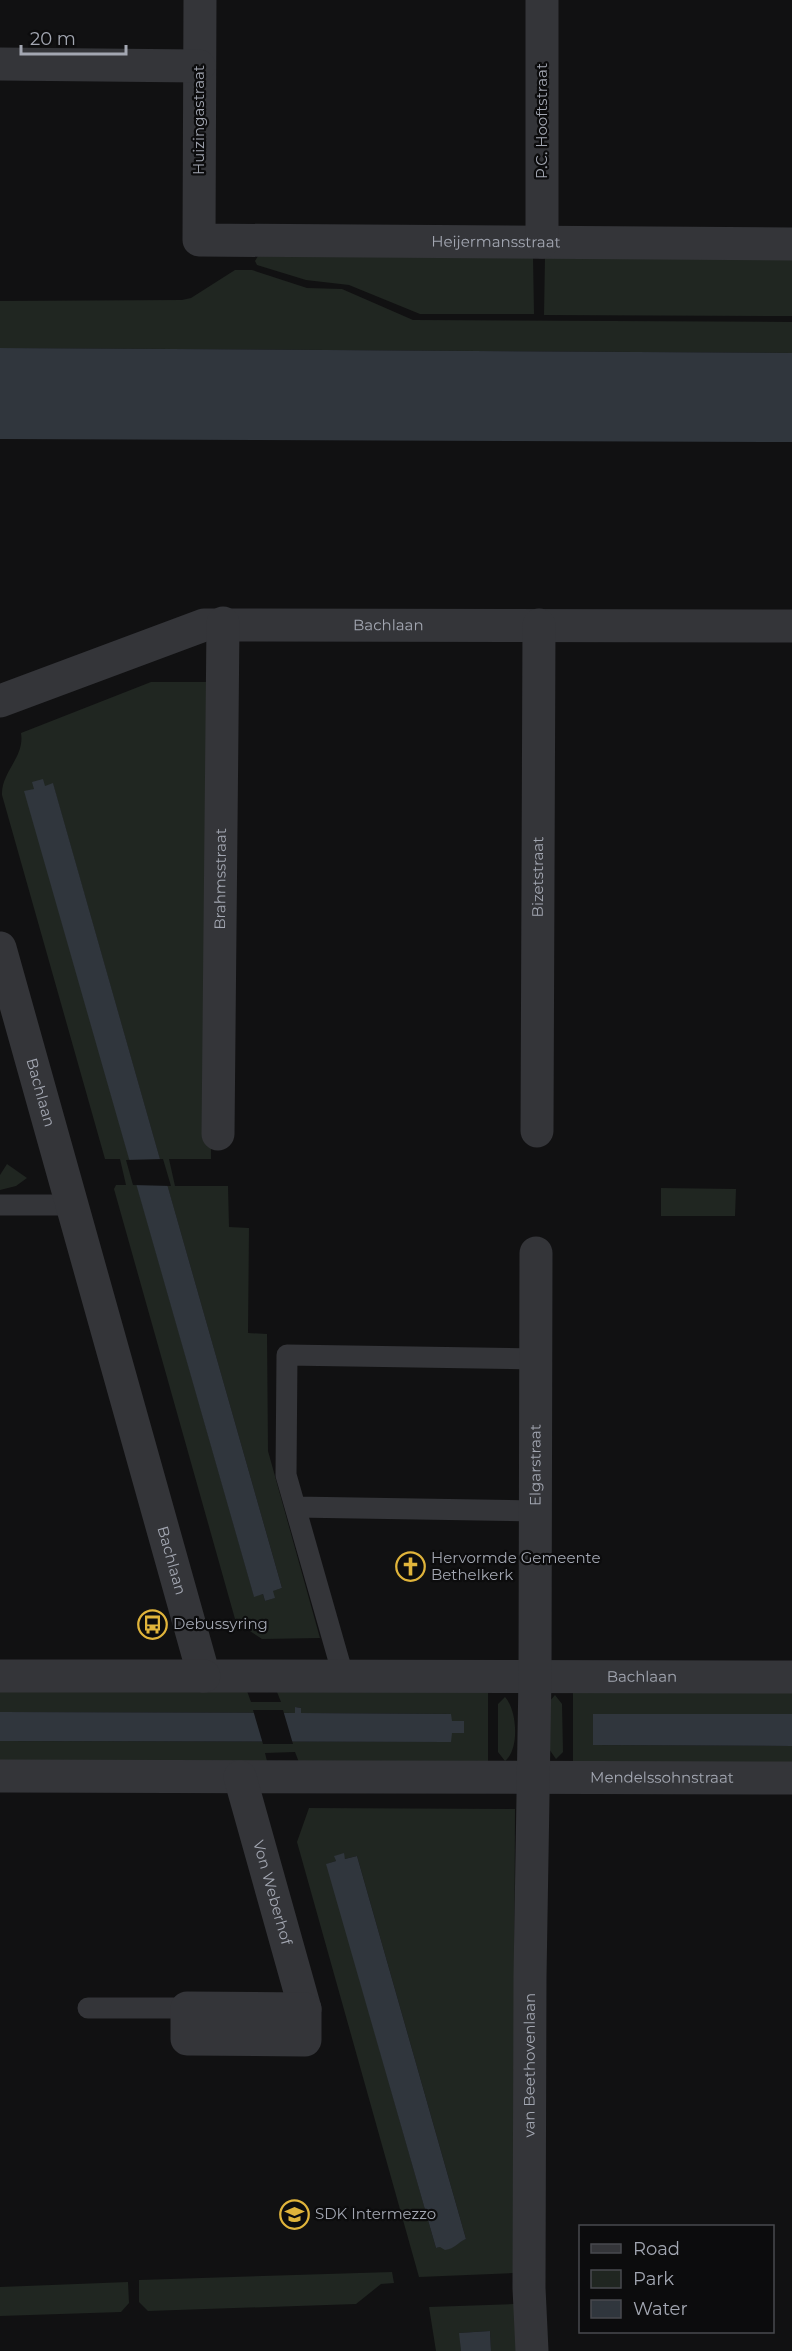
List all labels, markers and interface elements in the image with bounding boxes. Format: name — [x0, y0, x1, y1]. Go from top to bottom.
scale bar — [21, 18, 126, 56]
text: 20 m — [30, 28, 76, 50]
street label: P.C. Hooftstraat — [532, 63, 551, 179]
street label: Huizingastraat — [189, 65, 208, 175]
street label: Heijermansstraat — [431, 232, 561, 251]
street label: Bachlaan — [353, 615, 424, 634]
street label: Brahmsstraat — [210, 828, 230, 930]
street label: Bizetstraat — [528, 837, 547, 917]
street label: Bachlaan — [22, 1056, 60, 1129]
street label: Elgarstraat — [525, 1424, 545, 1506]
street label: Bachlaan — [153, 1524, 191, 1597]
place label: Hervormde Gemeente Bethelkerk — [431, 1548, 600, 1584]
church icon: Hervormde Gemeente Bethelkerk — [394, 1551, 426, 1583]
bus stop icon: Debussyring — [136, 1608, 168, 1640]
place label: Debussyring — [173, 1614, 268, 1633]
street label: Bachlaan — [607, 1667, 677, 1686]
street label: Mendelssohnstraat — [590, 1767, 734, 1787]
street label: Von Weberhof — [249, 1838, 297, 1948]
street label: van Beethovenlaan — [519, 1993, 539, 2137]
school or university icon: SDK Intermezzo — [278, 2198, 310, 2230]
place label: SDK Intermezzo — [315, 2204, 436, 2223]
legend — [579, 2225, 774, 2333]
text: Road — [633, 2238, 680, 2260]
text: Park — [633, 2268, 674, 2290]
text: Water — [633, 2298, 688, 2320]

